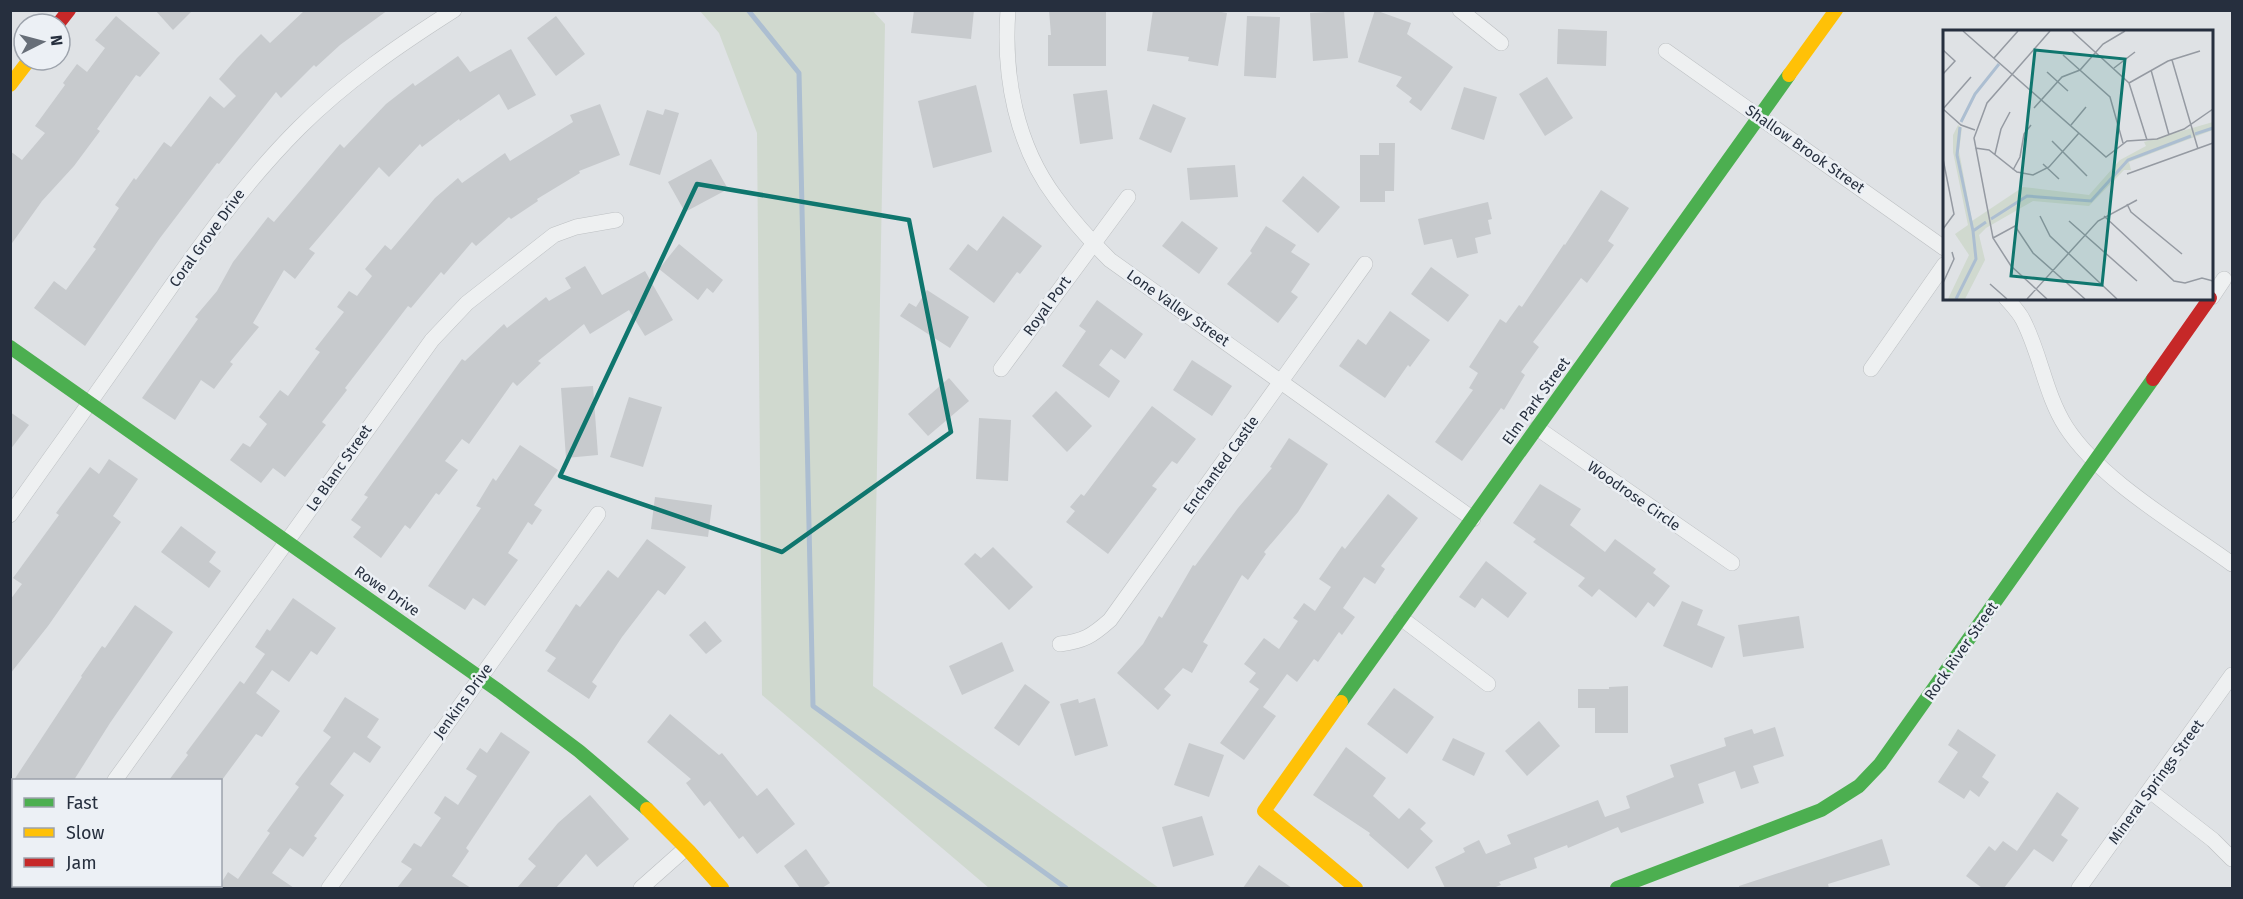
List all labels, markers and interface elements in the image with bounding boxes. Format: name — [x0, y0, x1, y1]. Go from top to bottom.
north arrow — [12, 12, 72, 72]
inset map — [1943, 30, 2213, 300]
text: N — [46, 34, 66, 47]
street label: Shallow Brook Street — [1742, 101, 1869, 197]
street label: Coral Grove Drive — [165, 186, 249, 290]
street label: Lone Valley Street — [1123, 266, 1233, 351]
street label: Royal Port — [1019, 272, 1075, 339]
street label: Elm Park Street — [1498, 353, 1574, 448]
street label: Enchanted Castle — [1179, 412, 1263, 518]
street label: Le Blanc Street — [303, 421, 376, 515]
street label: Woodrose Circle — [1584, 457, 1684, 535]
street label: Rowe Drive — [351, 562, 423, 620]
street label: Rock River Street — [1920, 598, 2002, 704]
street label: Jenkins Drive — [430, 660, 496, 742]
street label: Mineral Springs Street — [2105, 716, 2208, 848]
legend — [12, 779, 222, 887]
text: Fast — [66, 792, 99, 814]
text: Slow — [66, 822, 105, 844]
text: Jam — [66, 852, 97, 874]

